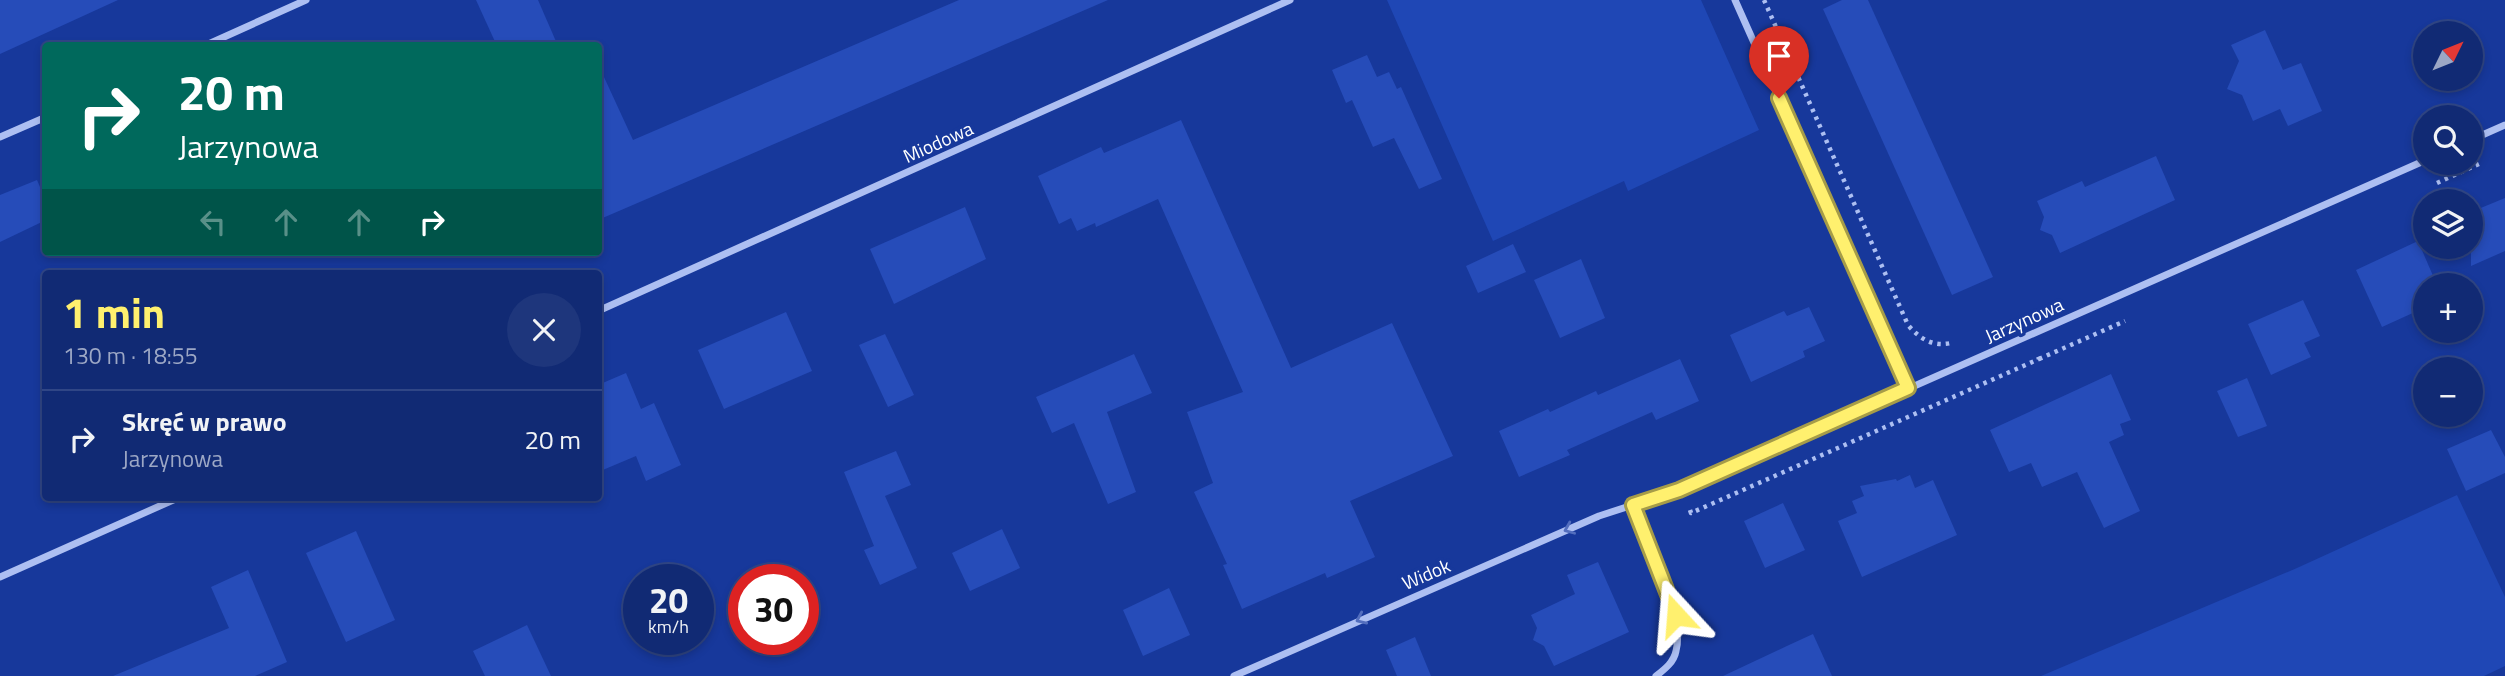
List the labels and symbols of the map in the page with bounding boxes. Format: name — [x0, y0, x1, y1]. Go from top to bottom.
north arrow — [2413, 21, 2483, 91]
pin — [1749, 26, 1809, 98]
street label: Miodowa — [898, 113, 978, 170]
street label: Jarzynowa — [1980, 289, 2068, 350]
one-way arrow — [1564, 521, 1577, 535]
street label: Widok — [1397, 550, 1455, 597]
speed limit sign: 30 — [728, 564, 819, 655]
position arrow — [1639, 578, 1713, 652]
one-way arrow — [1355, 611, 1368, 625]

